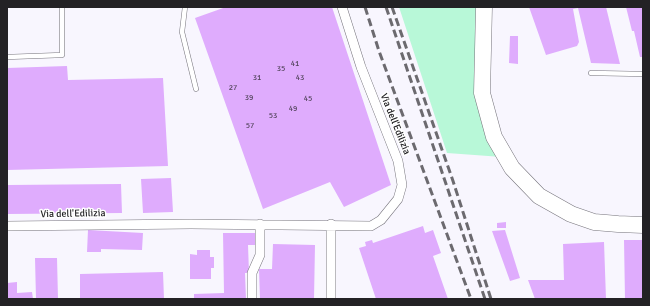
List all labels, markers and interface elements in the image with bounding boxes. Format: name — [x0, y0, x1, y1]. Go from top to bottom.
house number: 41 — [291, 59, 299, 69]
house number: 35 — [277, 64, 285, 74]
house number: 31 — [253, 73, 261, 83]
house number: 43 — [296, 73, 304, 83]
house number: 27 — [229, 83, 237, 93]
street label: Via dell'Edilizia — [377, 92, 413, 156]
house number: 39 — [245, 93, 253, 103]
house number: 45 — [304, 94, 312, 104]
house number: 49 — [289, 104, 297, 114]
house number: 53 — [269, 111, 277, 121]
house number: 57 — [246, 121, 254, 131]
street label: Via dell'Edilizia — [40, 207, 106, 221]

